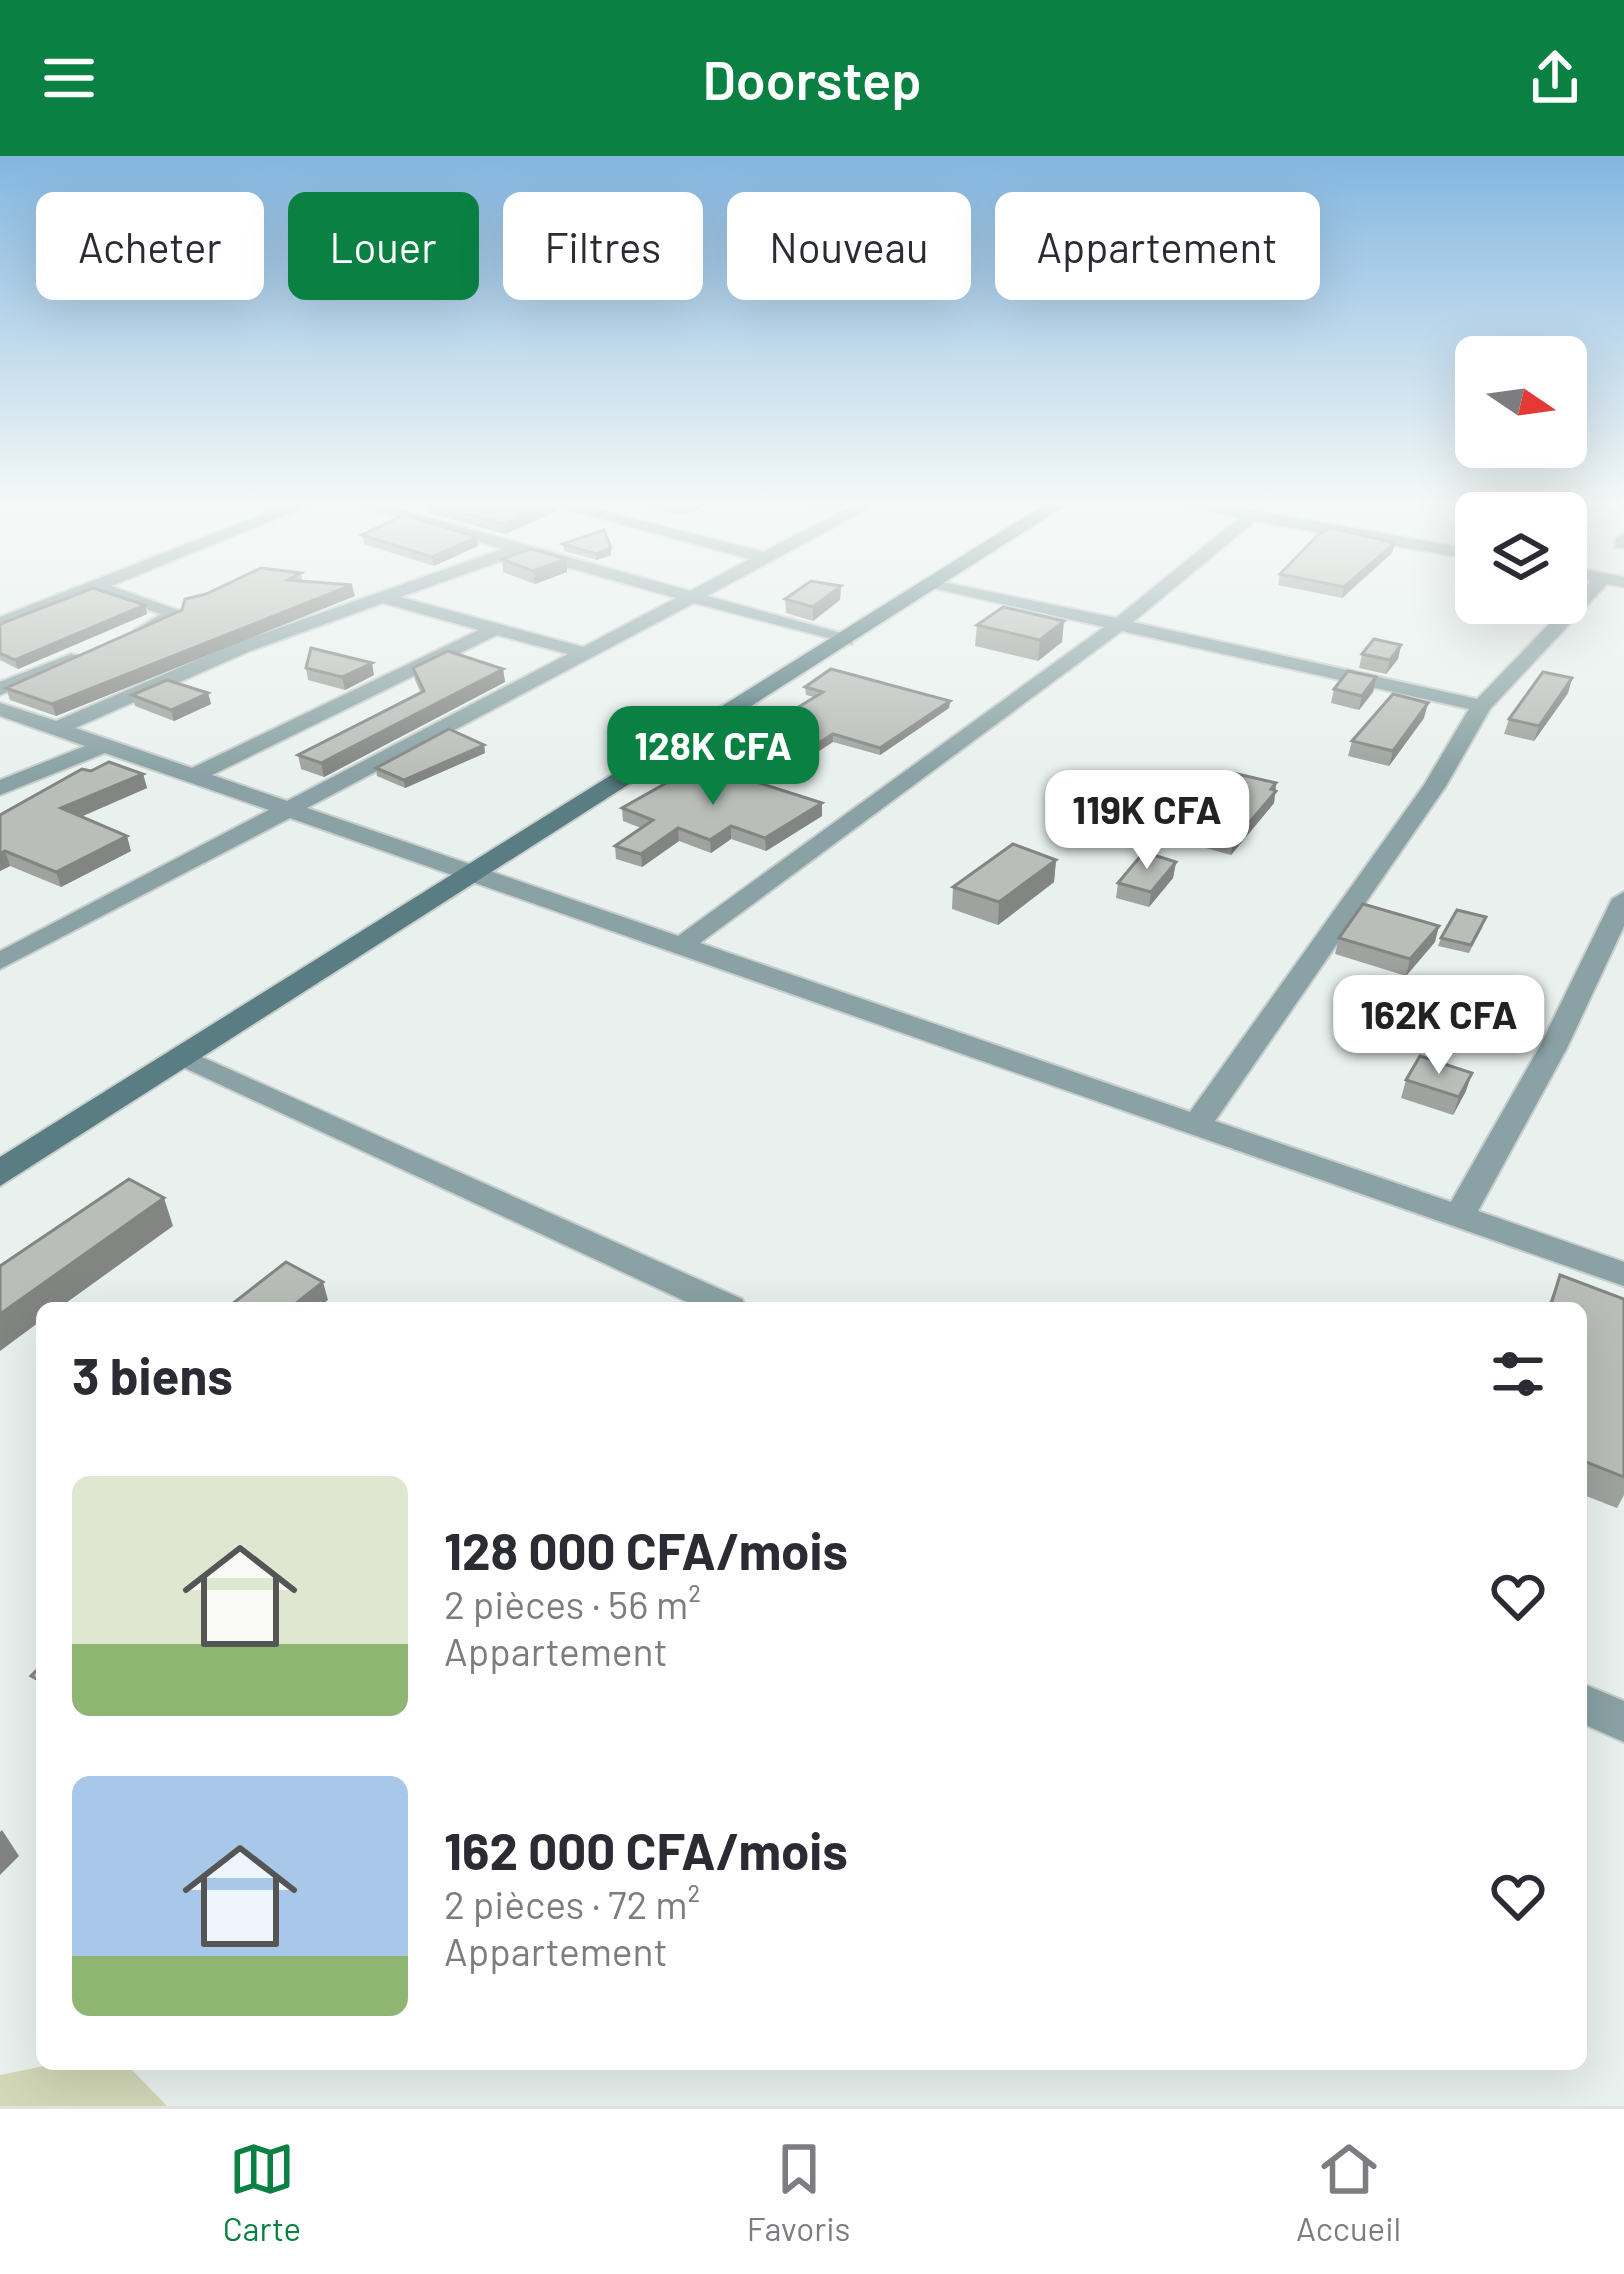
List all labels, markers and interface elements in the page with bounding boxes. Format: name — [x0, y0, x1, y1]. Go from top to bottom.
icon: menu — [36, 45, 102, 111]
icon: share — [1522, 45, 1588, 111]
text: Doorstep — [702, 46, 922, 111]
chip: Acheter — [36, 192, 264, 300]
chip: Louer — [288, 192, 479, 300]
chip: Filtres — [503, 192, 703, 300]
chip: Nouveau — [727, 192, 971, 300]
chip: Appartement — [995, 192, 1320, 300]
north arrow — [1455, 336, 1587, 468]
map controls — [1455, 336, 1587, 624]
button: layers — [1455, 492, 1587, 624]
pin: 128K CFA — [589, 706, 837, 808]
text: 128K CFA — [634, 721, 792, 768]
pin: 119K CFA — [1023, 770, 1271, 872]
text: 119K CFA — [1072, 785, 1222, 832]
pin: 162K CFA — [1315, 975, 1563, 1077]
text: 162K CFA — [1360, 990, 1518, 1037]
icon: filters — [1485, 1341, 1551, 1407]
text: 3 biens — [72, 1344, 233, 1405]
text: 128 000 CFA/mois — [444, 1519, 848, 1580]
icon: home — [168, 1524, 312, 1668]
icon: heart — [1485, 1563, 1551, 1629]
text: 2 pièces · 56 m² — [444, 1580, 701, 1627]
text: Appartement — [444, 1627, 668, 1674]
text: 162 000 CFA/mois — [444, 1819, 848, 1880]
icon: home — [168, 1824, 312, 1968]
icon: heart — [1485, 1863, 1551, 1929]
text: 2 pièces · 72 m² — [444, 1880, 700, 1927]
text: Appartement — [444, 1927, 668, 1974]
tab: Carte — [223, 2136, 301, 2248]
tab: Favoris — [747, 2136, 850, 2248]
tab: Accueil — [1296, 2136, 1401, 2248]

